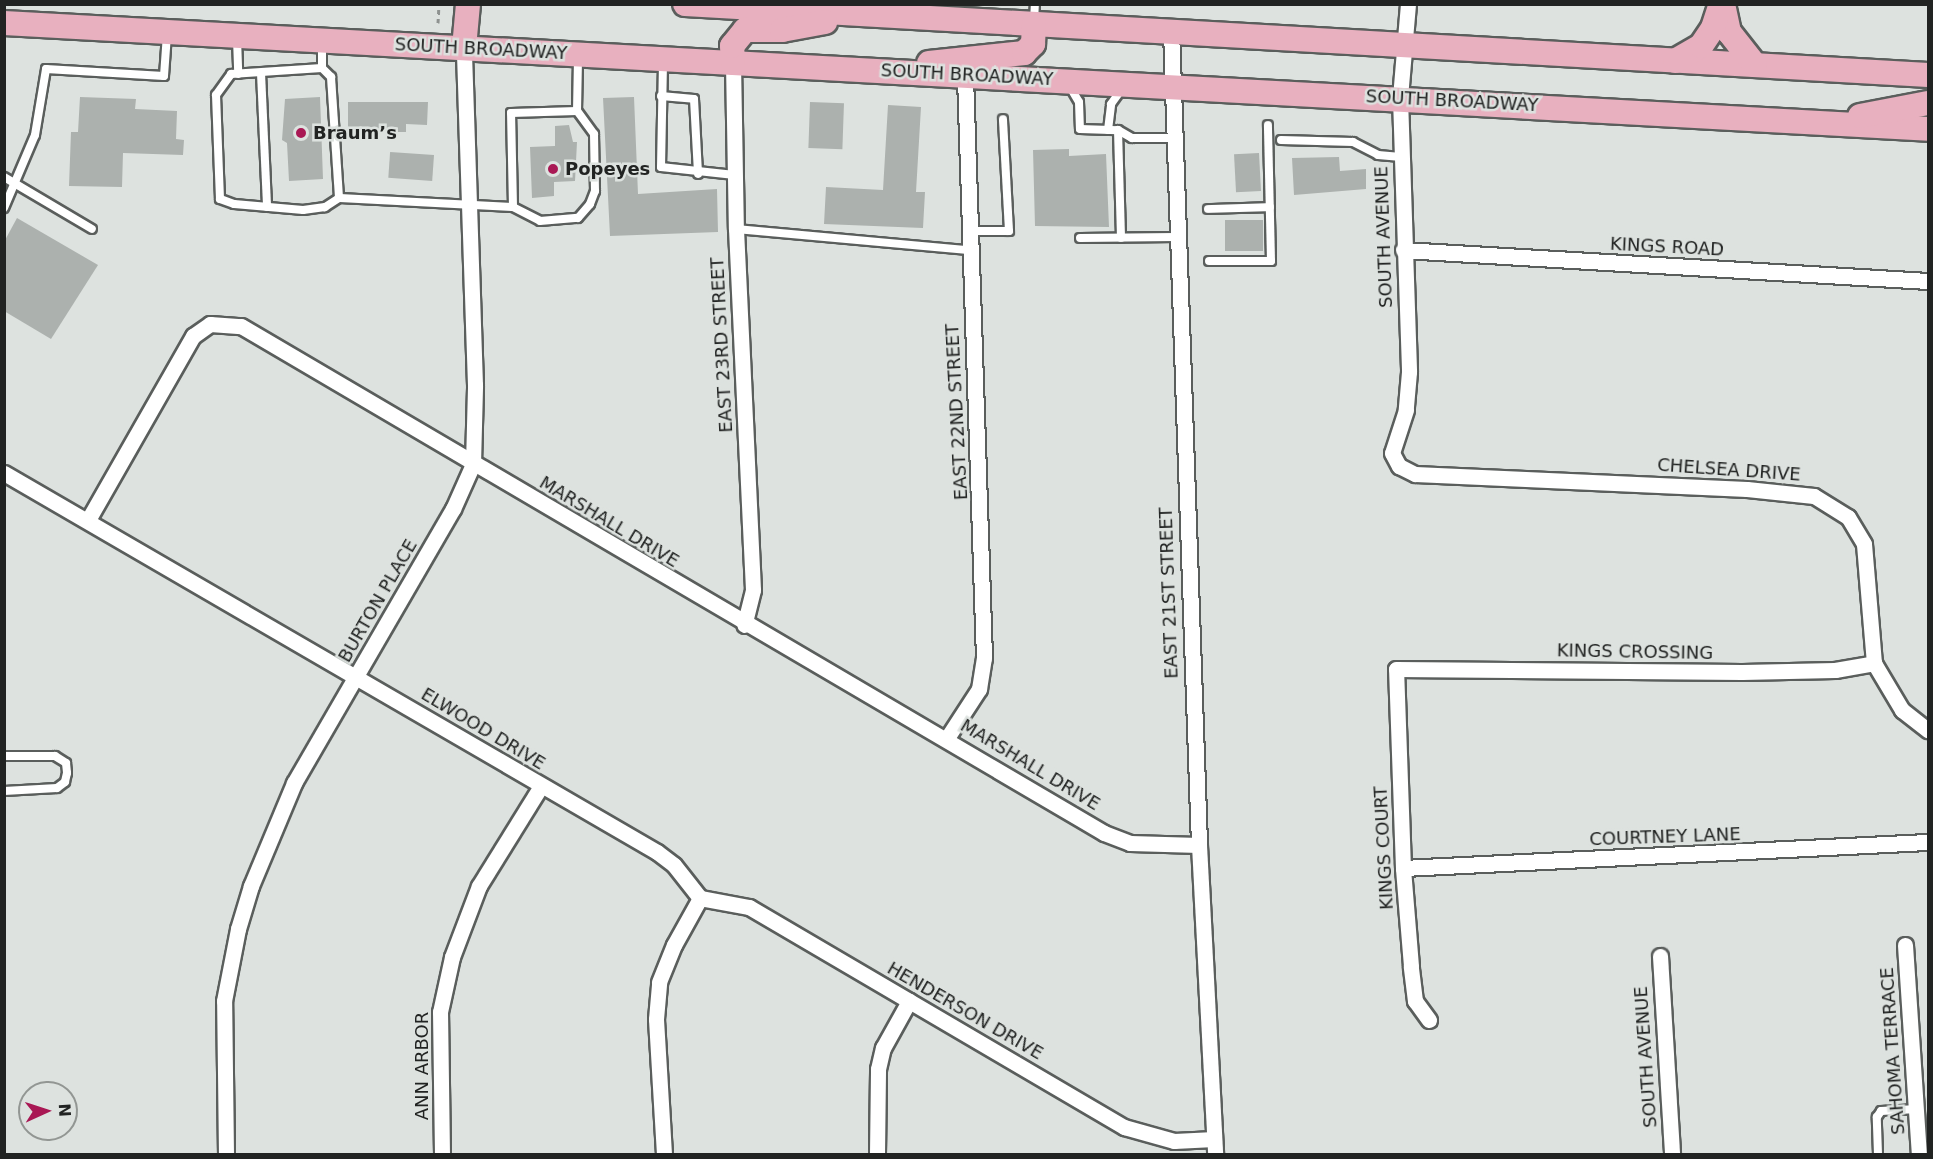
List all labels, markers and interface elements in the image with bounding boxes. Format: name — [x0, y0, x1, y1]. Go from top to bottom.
street label: SOUTH BROADWAY — [394, 34, 568, 64]
street label: SOUTH BROADWAY — [880, 60, 1054, 90]
street label: SOUTH BROADWAY — [1365, 86, 1539, 116]
place label: Braum’s — [313, 122, 397, 144]
marker: Braum’s — [294, 126, 308, 140]
place label: Popeyes — [565, 158, 650, 180]
marker: Popeyes — [546, 162, 560, 176]
street label: SOUTH AVENUE — [1371, 166, 1397, 308]
street label: KINGS ROAD — [1609, 233, 1725, 261]
street label: EAST 23RD STREET — [707, 257, 737, 433]
street label: EAST 22ND STREET — [942, 323, 972, 501]
street label: CHELSEA DRIVE — [1657, 454, 1801, 486]
street label: MARSHALL DRIVE — [535, 472, 683, 572]
street label: EAST 21ST STREET — [1155, 507, 1183, 679]
street label: BURTON PLACE — [334, 536, 422, 666]
street label: KINGS CROSSING — [1557, 640, 1713, 664]
street label: ELWOOD DRIVE — [417, 683, 549, 775]
street label: MARSHALL DRIVE — [956, 715, 1104, 815]
street label: KINGS COURT — [1370, 786, 1398, 910]
street label: COURTNEY LANE — [1589, 824, 1741, 850]
street label: HENDERSON DRIVE — [883, 958, 1047, 1064]
street label: SAHOMA TERRACE — [1876, 966, 1910, 1136]
street label: SOUTH AVENUE — [1630, 985, 1662, 1129]
street label: ANN ARBOR — [411, 1012, 433, 1120]
north arrow — [18, 1081, 78, 1141]
text: N — [55, 1103, 74, 1117]

